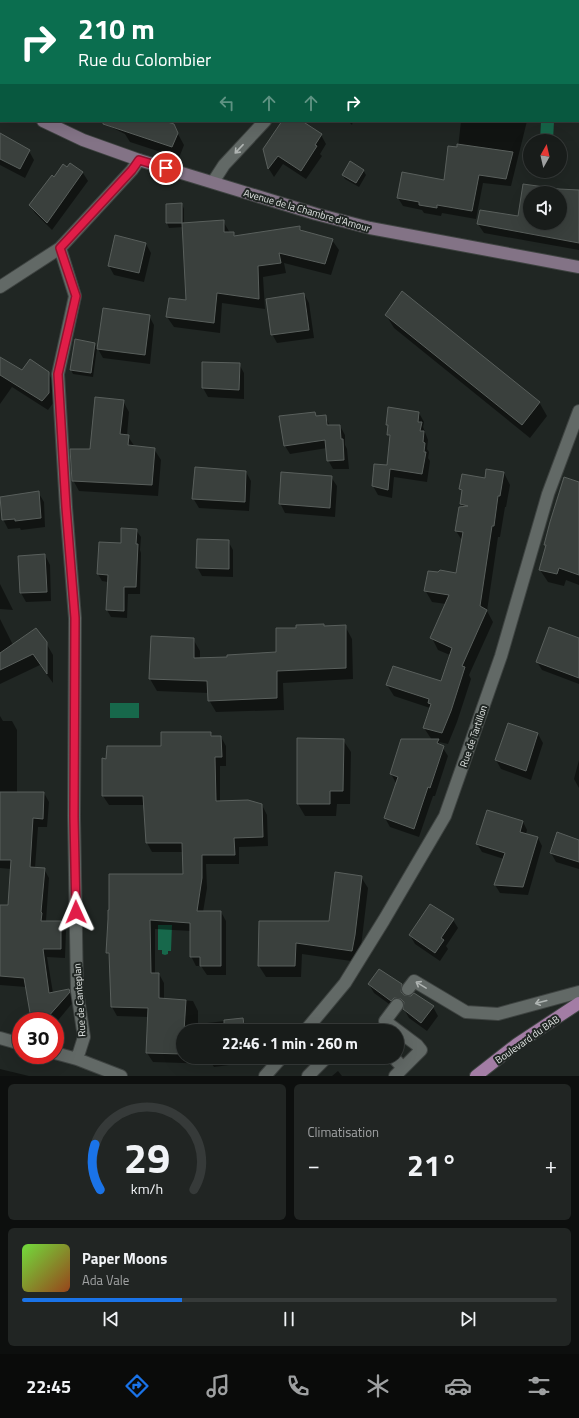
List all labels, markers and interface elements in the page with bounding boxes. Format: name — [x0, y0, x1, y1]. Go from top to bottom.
text: 210 m — [78, 7, 155, 50]
icon: right — [12, 16, 64, 68]
text: Rue du Colombier — [78, 46, 211, 73]
icon: left — [216, 92, 238, 114]
icon: ahead — [258, 92, 280, 114]
icon: ahead — [300, 92, 322, 114]
icon: right — [342, 92, 364, 114]
north arrow — [523, 134, 567, 178]
map controls — [523, 134, 567, 230]
one-way arrow — [234, 144, 243, 154]
pin — [149, 151, 183, 185]
icon: arrive — [155, 157, 177, 179]
street label: Avenue de la Chambre d'Amour — [242, 185, 372, 236]
button: sound — [523, 186, 567, 230]
street label: Rue de Tartillon — [456, 703, 491, 769]
position arrow — [55, 891, 97, 933]
street label: Rue de Canteplan — [69, 963, 90, 1037]
one-way arrow — [415, 980, 427, 988]
one-way arrow — [535, 999, 548, 1006]
speed limit sign: 30 — [12, 1012, 64, 1064]
street label: Boulevard du BAB — [492, 1012, 563, 1067]
text: 22:46 · 1 min · 260 m — [222, 1032, 358, 1055]
text: Climatisation — [308, 1122, 379, 1142]
text: 29 — [123, 1126, 170, 1189]
text: 21° — [407, 1142, 457, 1188]
text: − — [308, 1148, 320, 1182]
text: + — [545, 1148, 557, 1182]
text: km/h — [131, 1178, 163, 1200]
text: Paper Moons — [82, 1247, 167, 1270]
text: Ada Vale — [82, 1270, 129, 1290]
icon: previous — [100, 1308, 122, 1330]
icon: pause — [278, 1308, 300, 1330]
icon: next — [457, 1308, 479, 1330]
icon: directions — [123, 1372, 151, 1400]
icon: music — [204, 1372, 232, 1400]
icon: phone — [284, 1372, 312, 1400]
icon: climate — [364, 1372, 392, 1400]
icon: car — [444, 1372, 472, 1400]
icon: filters — [525, 1372, 553, 1400]
text: 22:45 — [26, 1373, 71, 1400]

